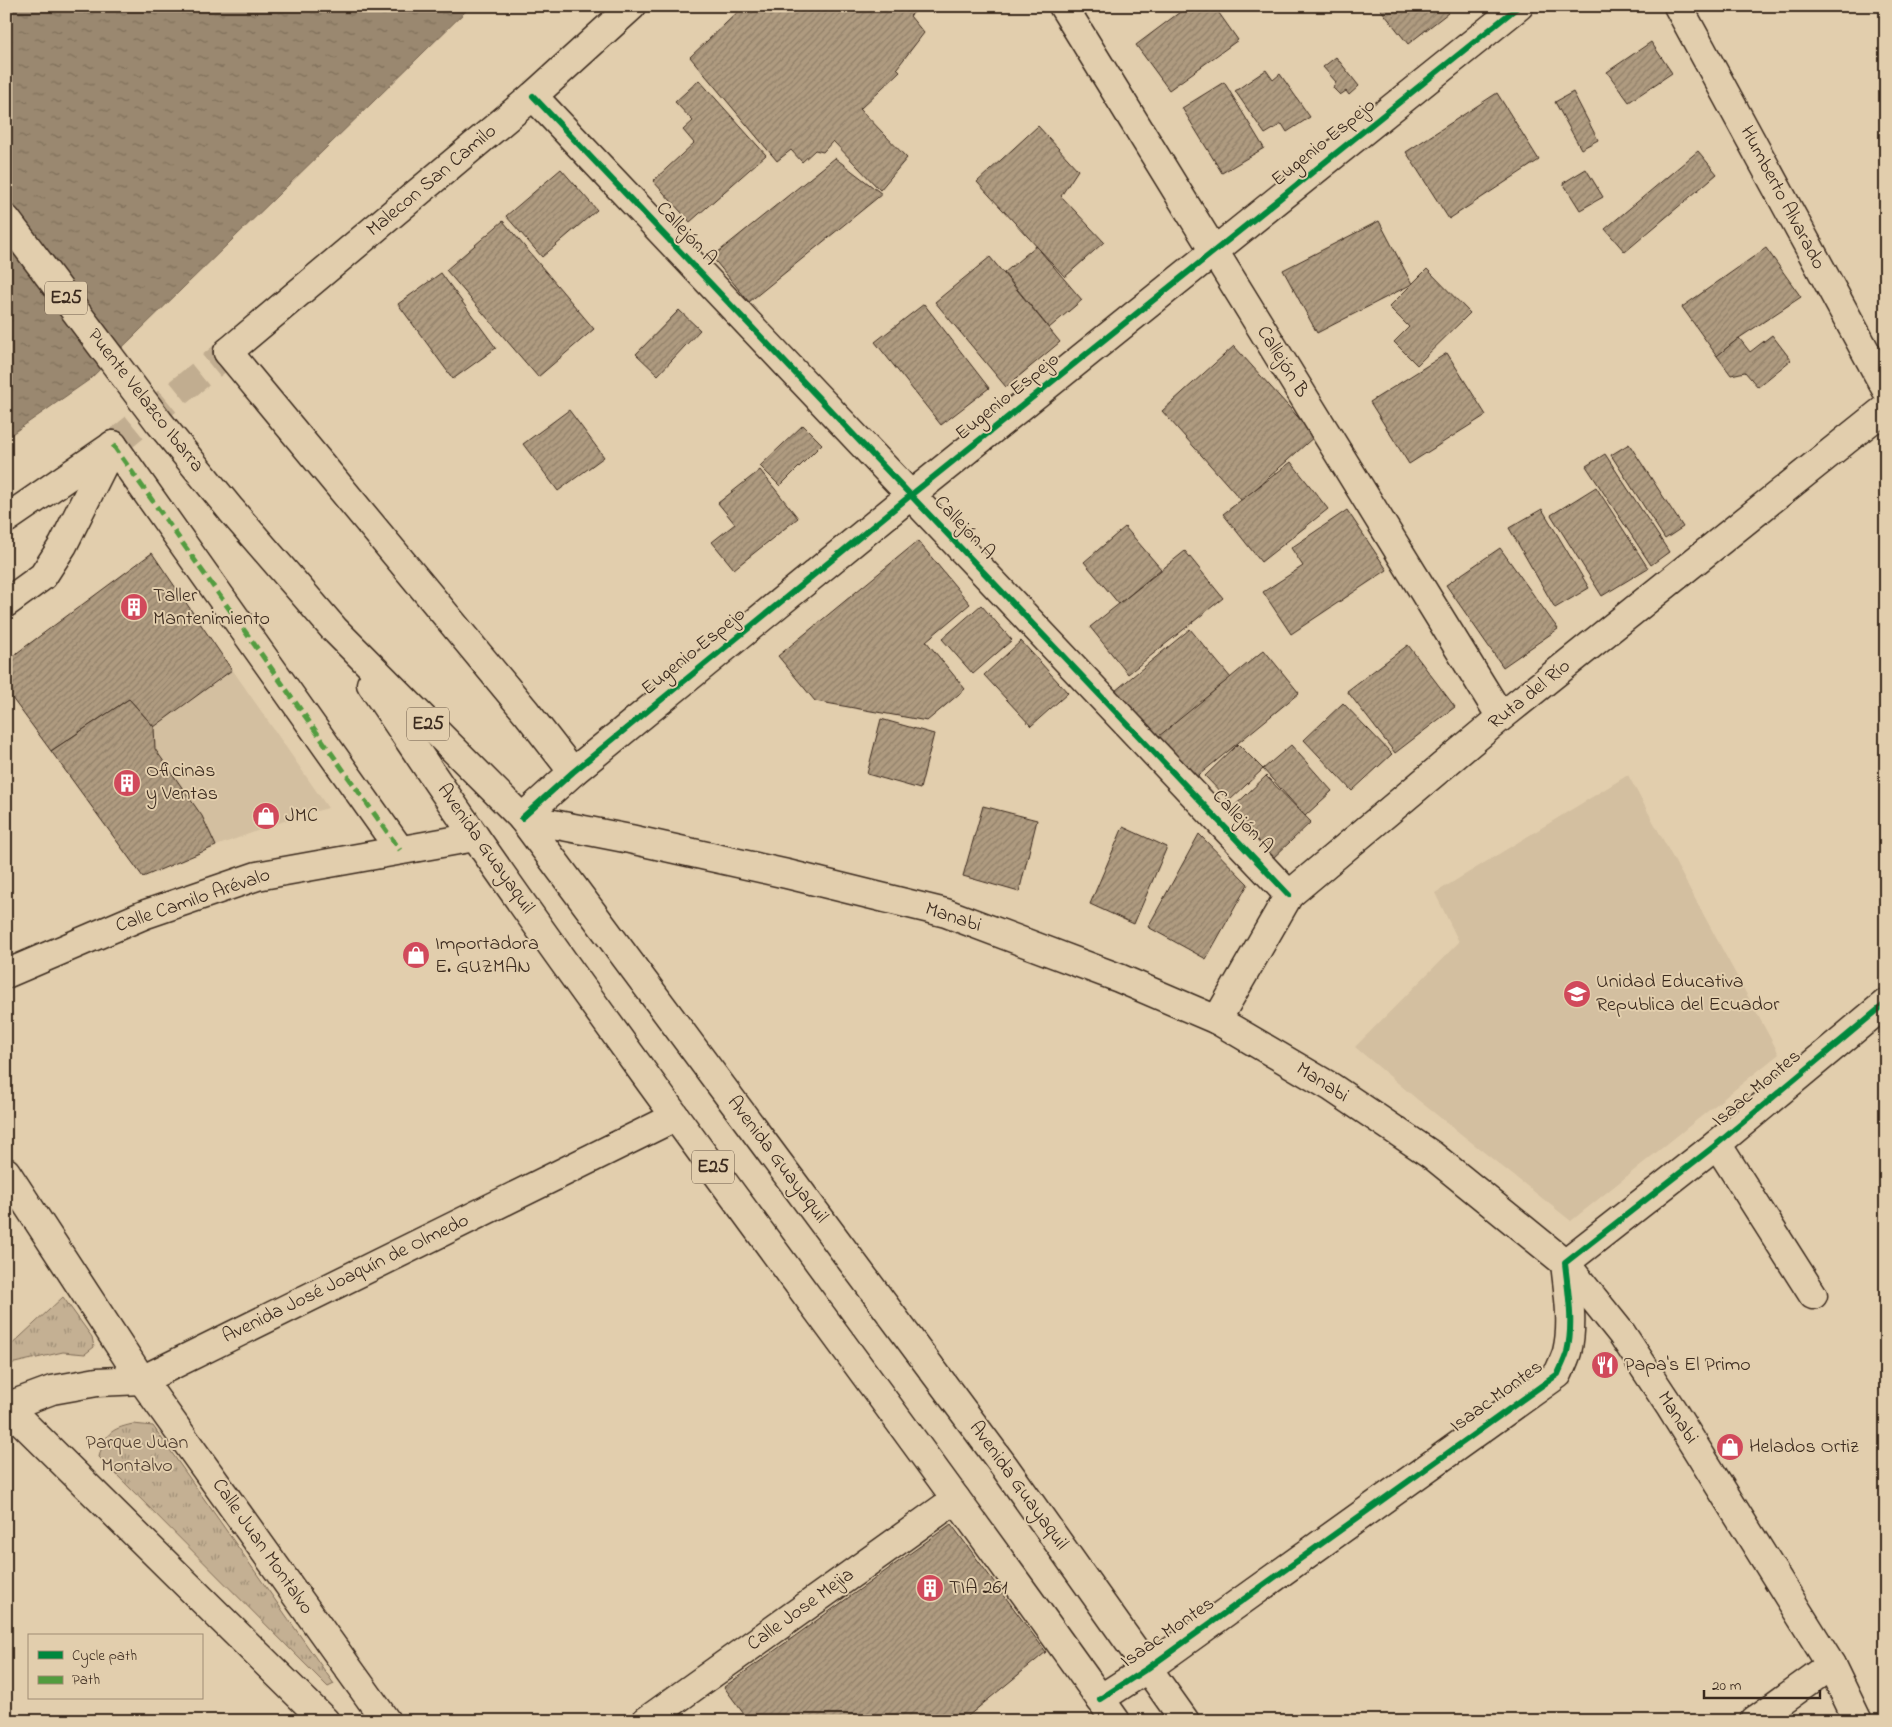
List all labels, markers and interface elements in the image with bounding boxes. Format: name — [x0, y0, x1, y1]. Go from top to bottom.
street label: Eugenio Espejo — [1266, 92, 1383, 195]
street label: Malecon San Camilo — [360, 118, 504, 244]
street label: Humberto Alvarado — [1732, 121, 1832, 275]
street label: Callejón A — [648, 195, 724, 273]
road number: E25 — [45, 282, 87, 314]
street label: Callejón B — [1248, 320, 1316, 404]
street label: Puente Velazco Ibarra — [79, 323, 211, 479]
street label: Eugenio Espejo — [950, 346, 1067, 449]
street label: Callejón A — [926, 489, 1002, 567]
place label: Taller Mantenimiento — [153, 582, 270, 634]
building icon: Taller Mantenimiento — [119, 592, 149, 622]
street label: Eugenio Espejo — [636, 601, 753, 704]
street label: Ruta del Río — [1483, 653, 1577, 737]
road number: E25 — [407, 708, 449, 741]
place label: Oficinas y Ventas — [146, 757, 218, 809]
building icon: Oficinas y Ventas — [112, 768, 142, 798]
street label: Avenida Guayaquil — [429, 778, 541, 920]
street label: Callejón A — [1204, 783, 1280, 861]
shop icon: JMC — [251, 801, 281, 831]
place label: JMC — [285, 802, 318, 831]
street label: Calle Camilo Arévalo — [112, 861, 274, 941]
street label: Manabi — [921, 895, 985, 941]
place label: Importadora E. GUZMAN — [435, 930, 539, 982]
shop icon: Importadora E. GUZMAN — [401, 940, 431, 970]
place label: Unidad Educativa Republica del Ecuador — [1596, 968, 1780, 1020]
school or university icon: Unidad Educativa Republica del Ecuador — [1562, 979, 1592, 1009]
street label: Isaac Montes — [1706, 1043, 1808, 1135]
street label: Manabi — [1290, 1055, 1354, 1111]
street label: Avenida Guayaquil — [719, 1090, 835, 1230]
road number: E25 — [692, 1150, 734, 1184]
street label: Avenida José Joaquín de Olmedo — [218, 1206, 474, 1352]
restaurant icon: Papa's El Primo — [1590, 1350, 1620, 1380]
place label: Papa's El Primo — [1624, 1351, 1751, 1380]
street label: Isaac Montes — [1445, 1353, 1549, 1441]
street label: Manabi — [1649, 1386, 1705, 1450]
street label: Avenida Guayaquil — [961, 1415, 1075, 1557]
park label: Parque Juan Montalvo — [86, 1429, 189, 1481]
shop icon: Helados Ortiz — [1715, 1432, 1745, 1462]
place label: Helados Ortiz — [1749, 1433, 1859, 1462]
street label: Calle Juan Montalvo — [204, 1473, 320, 1621]
street label: Calle Jose Mejia — [741, 1561, 861, 1659]
building icon: TIA 261 — [915, 1573, 945, 1603]
place label: TIA 261 — [949, 1574, 1008, 1603]
street label: Isaac Montes — [1115, 1590, 1221, 1676]
legend — [28, 1634, 202, 1700]
text: Cycle path — [72, 1645, 137, 1668]
scale bar — [1704, 1667, 1821, 1699]
text: Path — [72, 1669, 100, 1691]
text: 20 m — [1712, 1675, 1742, 1697]

